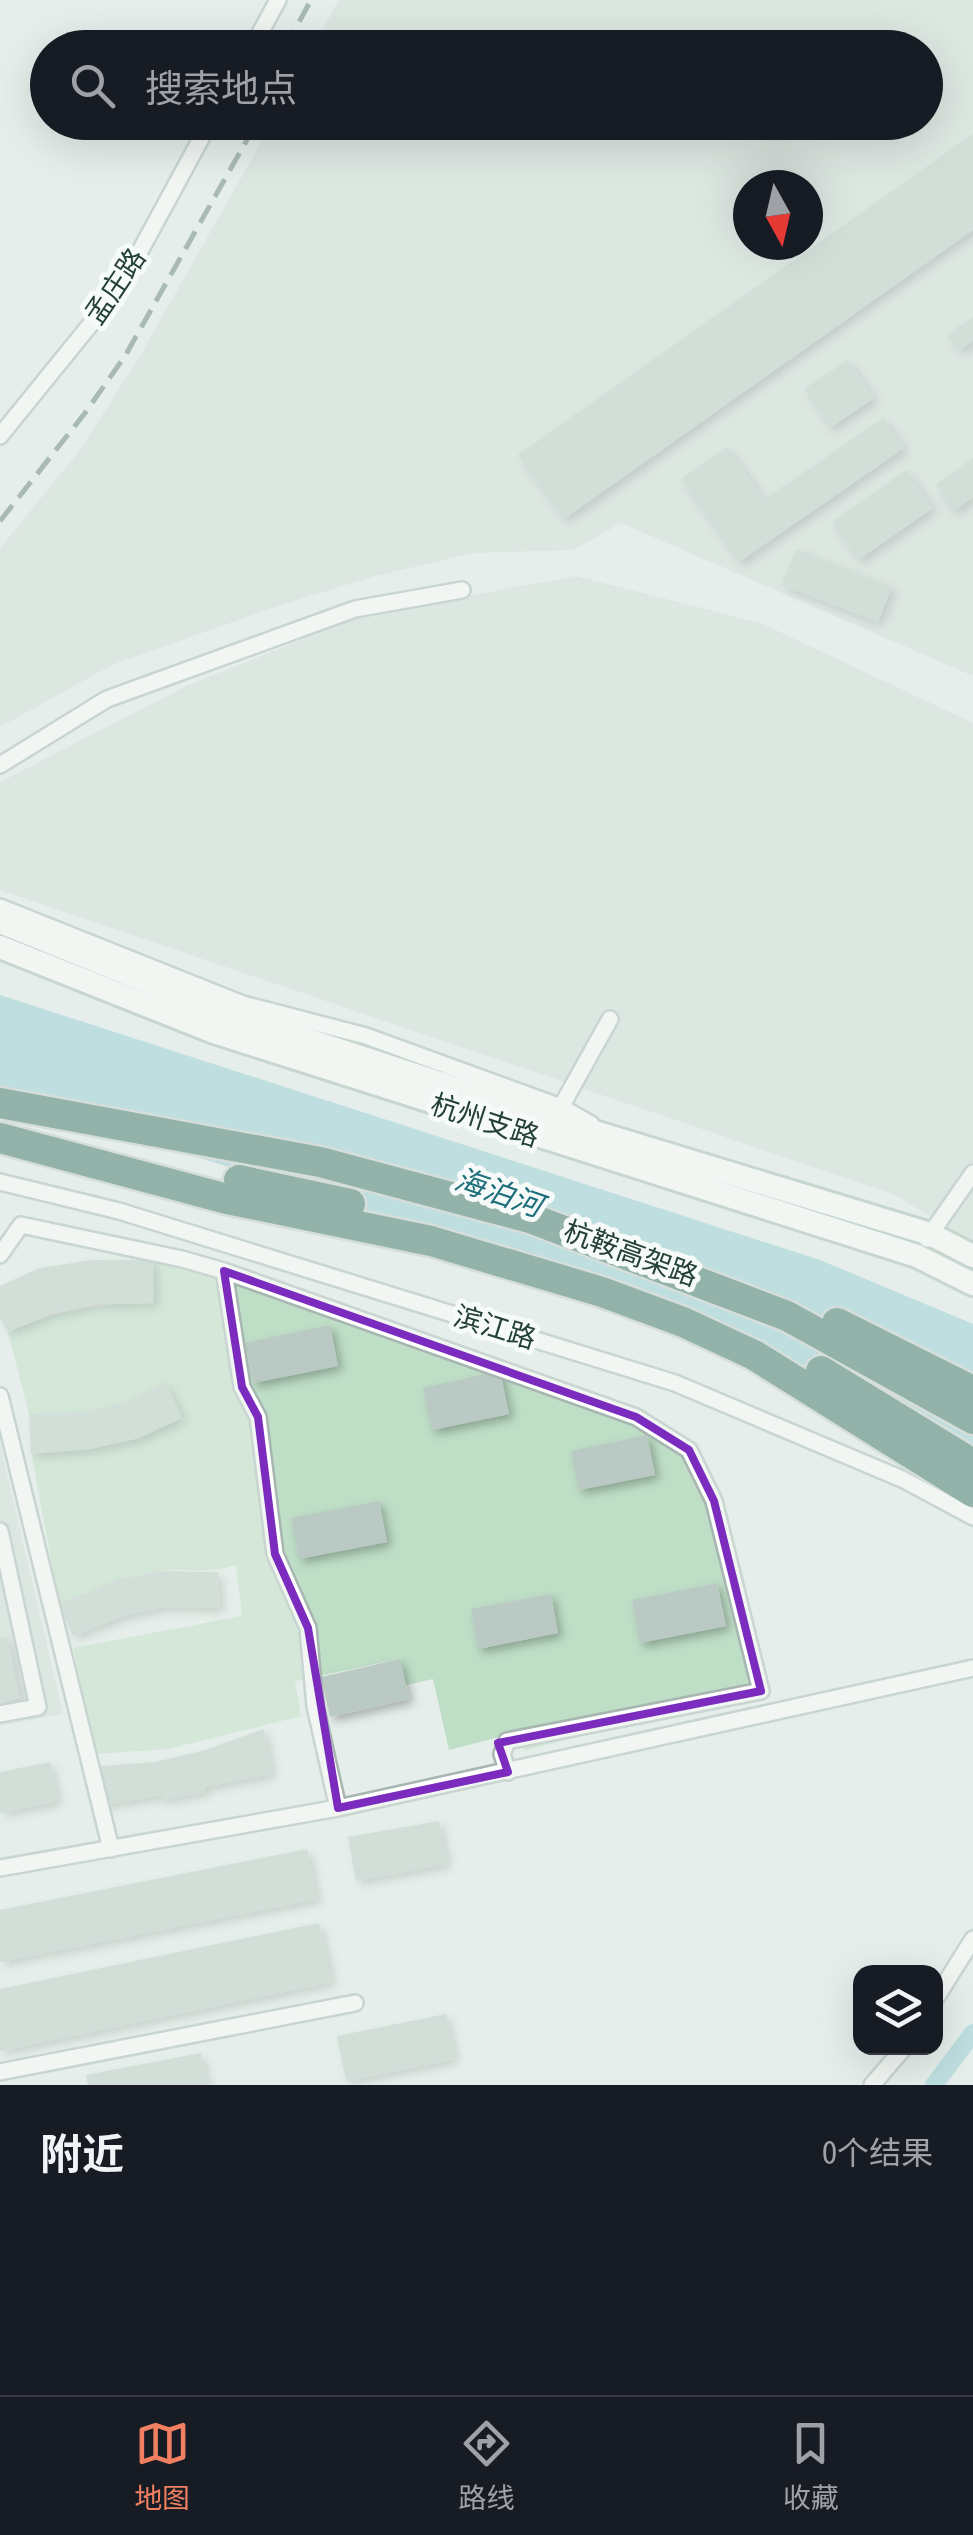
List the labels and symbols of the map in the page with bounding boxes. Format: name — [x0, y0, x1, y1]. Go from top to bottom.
north arrow — [733, 170, 823, 260]
street label: 孟庄路 — [78, 242, 152, 330]
street label: 杭州支路 — [427, 1087, 543, 1153]
water label: 海泊河 — [451, 1161, 552, 1224]
street label: 杭鞍高架路 — [560, 1214, 702, 1292]
street label: 滨江路 — [450, 1299, 540, 1355]

